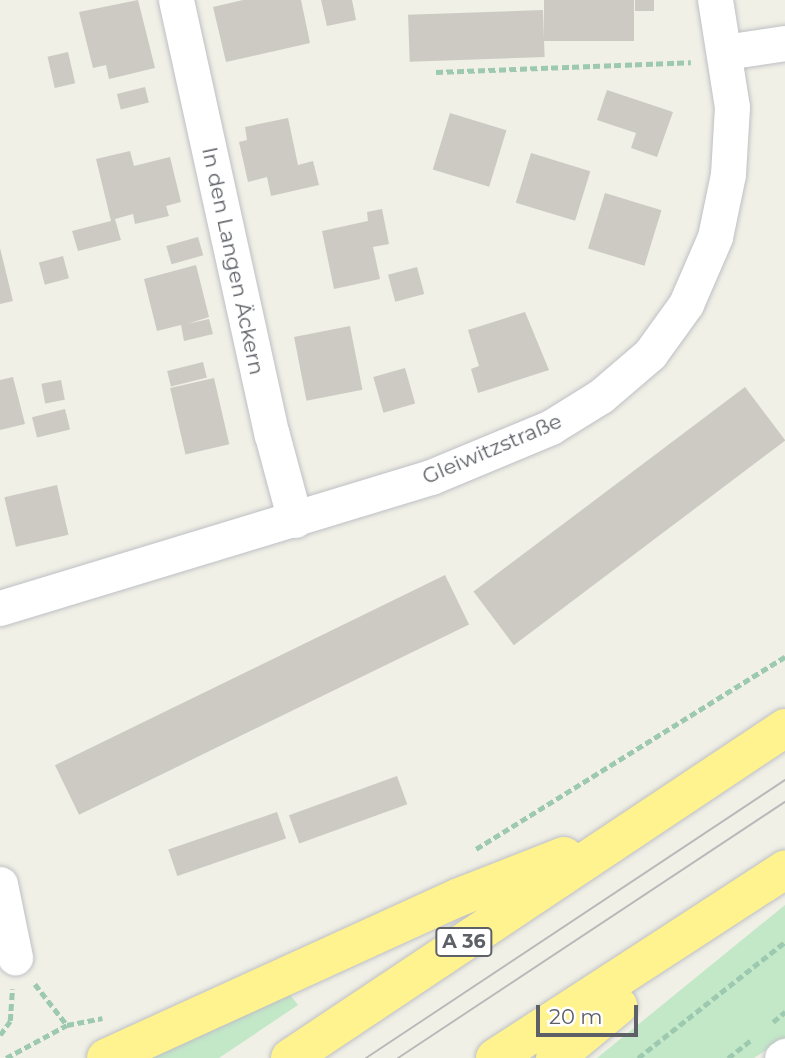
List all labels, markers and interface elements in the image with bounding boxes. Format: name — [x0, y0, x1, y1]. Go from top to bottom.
street label: In den Langen Äckern — [197, 145, 269, 377]
street label: Gleiwitzstraße — [419, 408, 565, 490]
road number: A 36 — [434, 926, 494, 958]
scale bar — [540, 992, 642, 1036]
text: 20 m — [549, 1004, 603, 1029]

